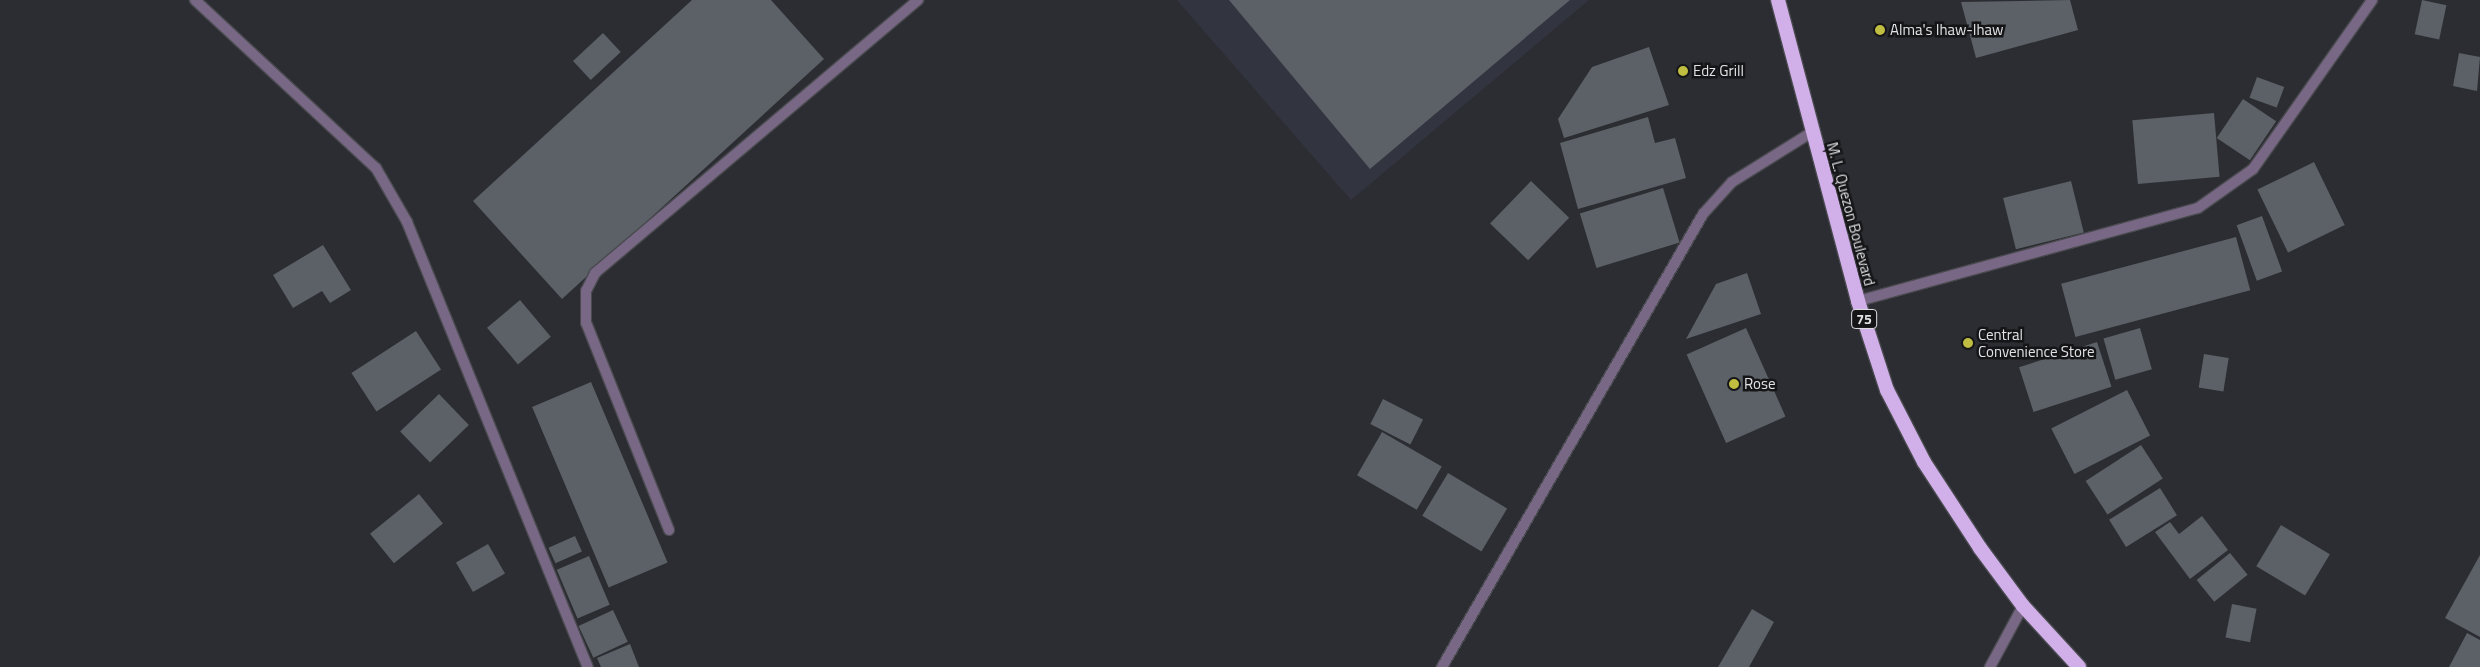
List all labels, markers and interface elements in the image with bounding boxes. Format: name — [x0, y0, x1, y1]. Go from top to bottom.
place label: Alma's Ihaw-Ihaw — [1890, 21, 2004, 39]
marker: Alma's Ihaw-Ihaw — [1874, 24, 1886, 36]
place label: Edz Grill — [1693, 62, 1744, 80]
marker: Edz Grill — [1677, 65, 1689, 77]
street label: M. L. Quezon Boulevard — [1823, 140, 1879, 288]
road number: 75 — [1850, 308, 1878, 330]
place label: Central Convenience Store — [1978, 325, 2095, 360]
marker: Central Convenience Store — [1962, 337, 1974, 349]
place label: Rose — [1744, 375, 1776, 393]
marker: Rose — [1728, 378, 1740, 390]

